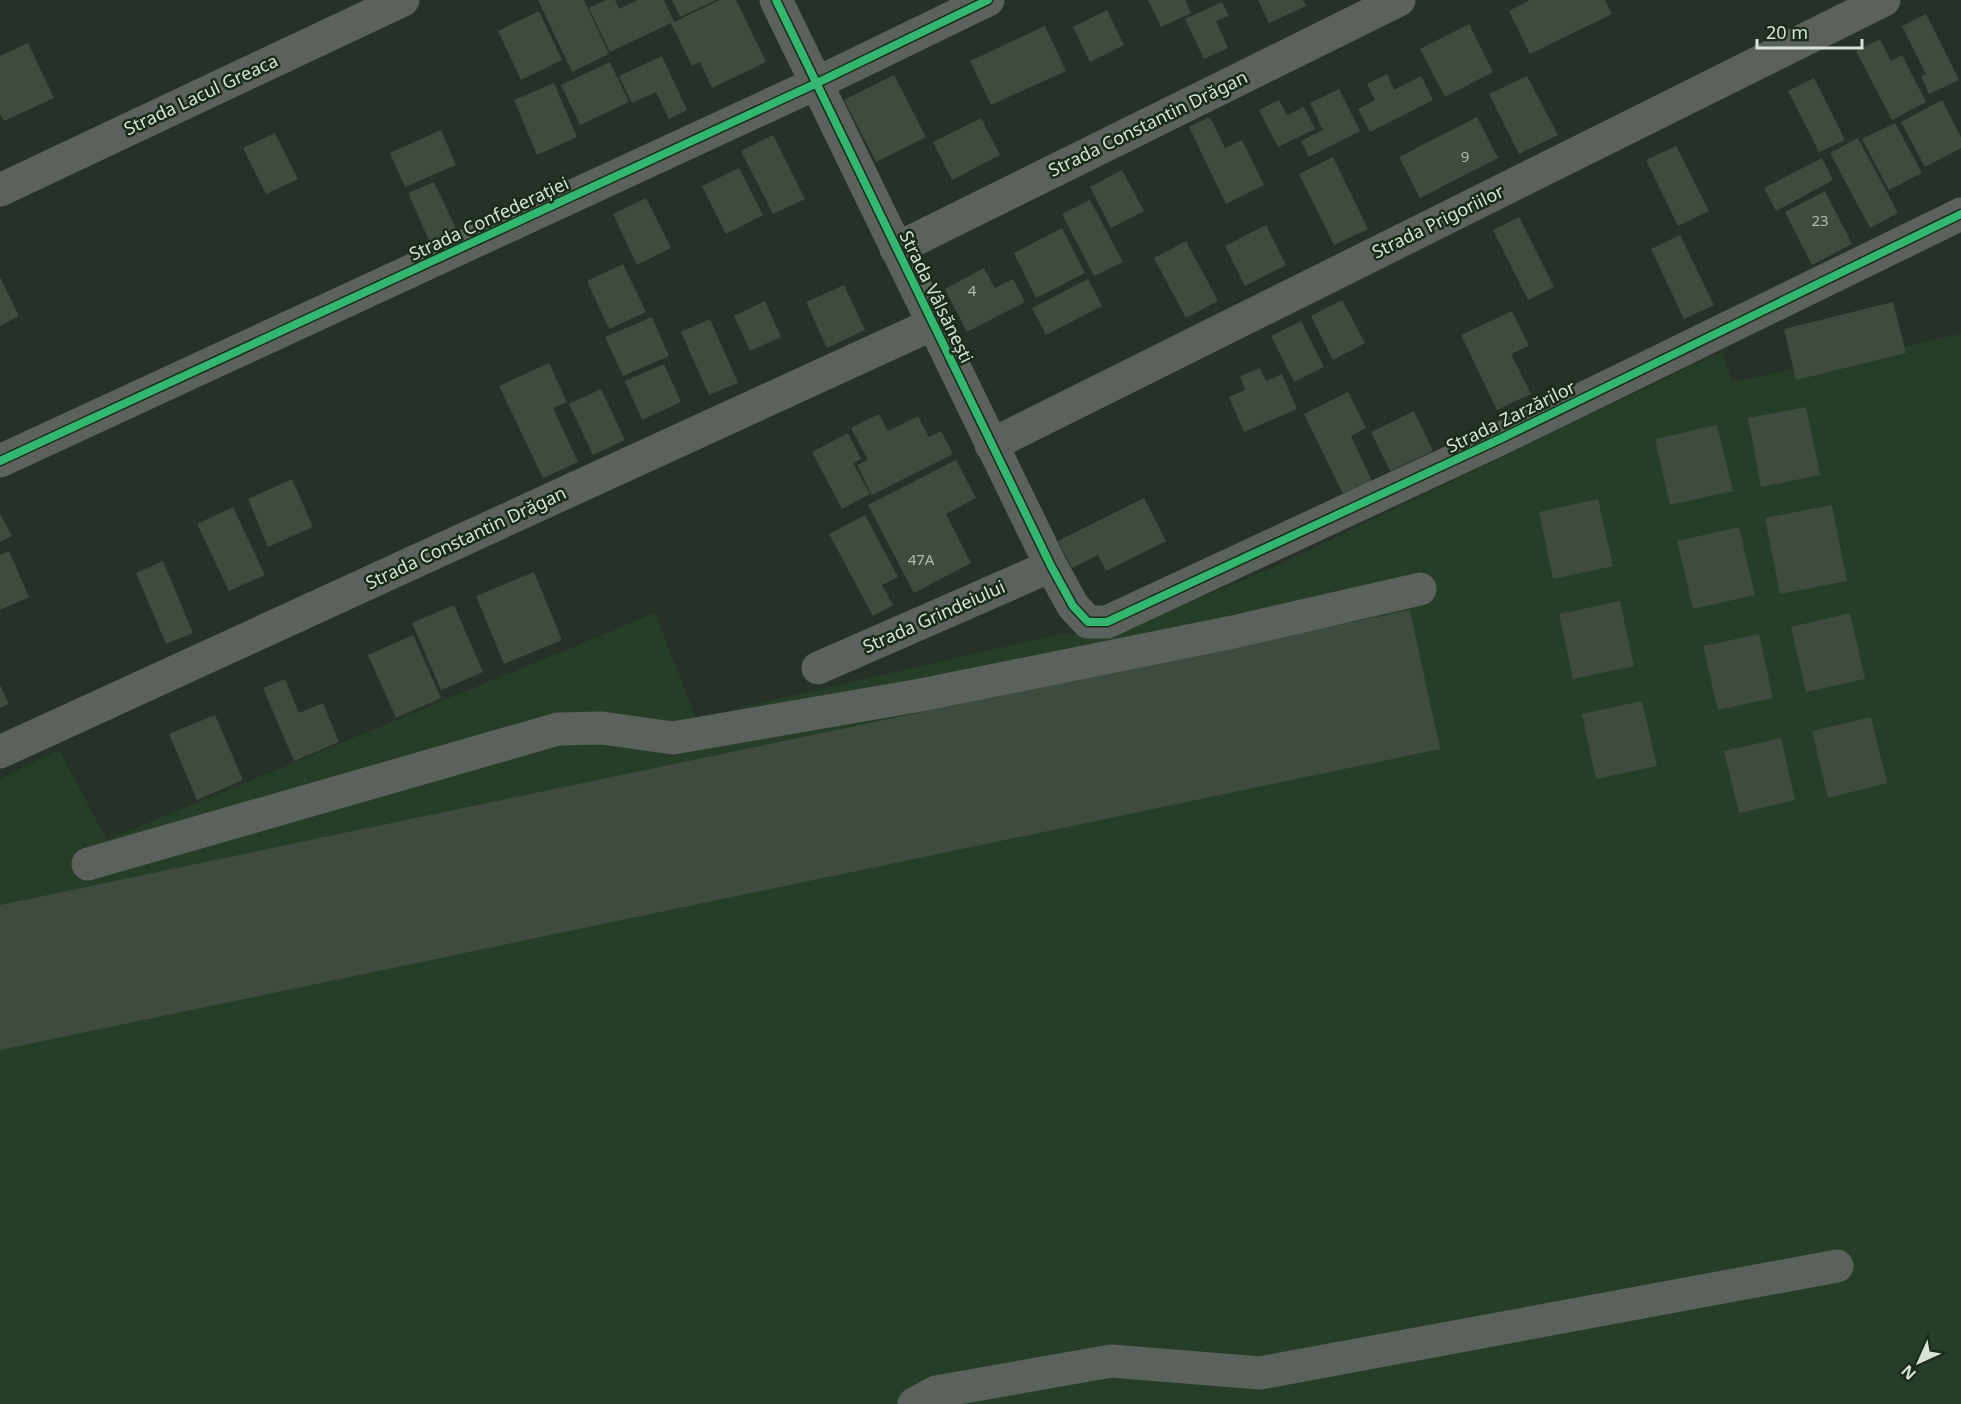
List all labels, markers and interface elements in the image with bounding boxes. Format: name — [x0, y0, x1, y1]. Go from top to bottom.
scale bar — [1757, 12, 1862, 50]
text: 20 m — [1766, 20, 1808, 44]
street label: Strada Lacul Greaca — [120, 48, 281, 140]
street label: Strada Constantin Drăgan — [1044, 64, 1251, 182]
house number: 9 — [1461, 146, 1469, 166]
street label: Strada Confederației — [405, 171, 572, 266]
street label: Strada Prigoriilor — [1368, 179, 1508, 263]
house number: 23 — [1811, 210, 1829, 230]
street label: Strada Vâlsănești — [894, 226, 979, 367]
house number: 4 — [968, 280, 977, 300]
street label: Strada Zarzărilor — [1442, 374, 1580, 458]
street label: Strada Constantin Drăgan — [361, 480, 570, 594]
house number: 47A — [908, 549, 935, 569]
street label: Strada Grindeiului — [859, 574, 1008, 658]
north arrow — [1889, 1332, 1949, 1392]
text: N — [1896, 1360, 1921, 1385]

